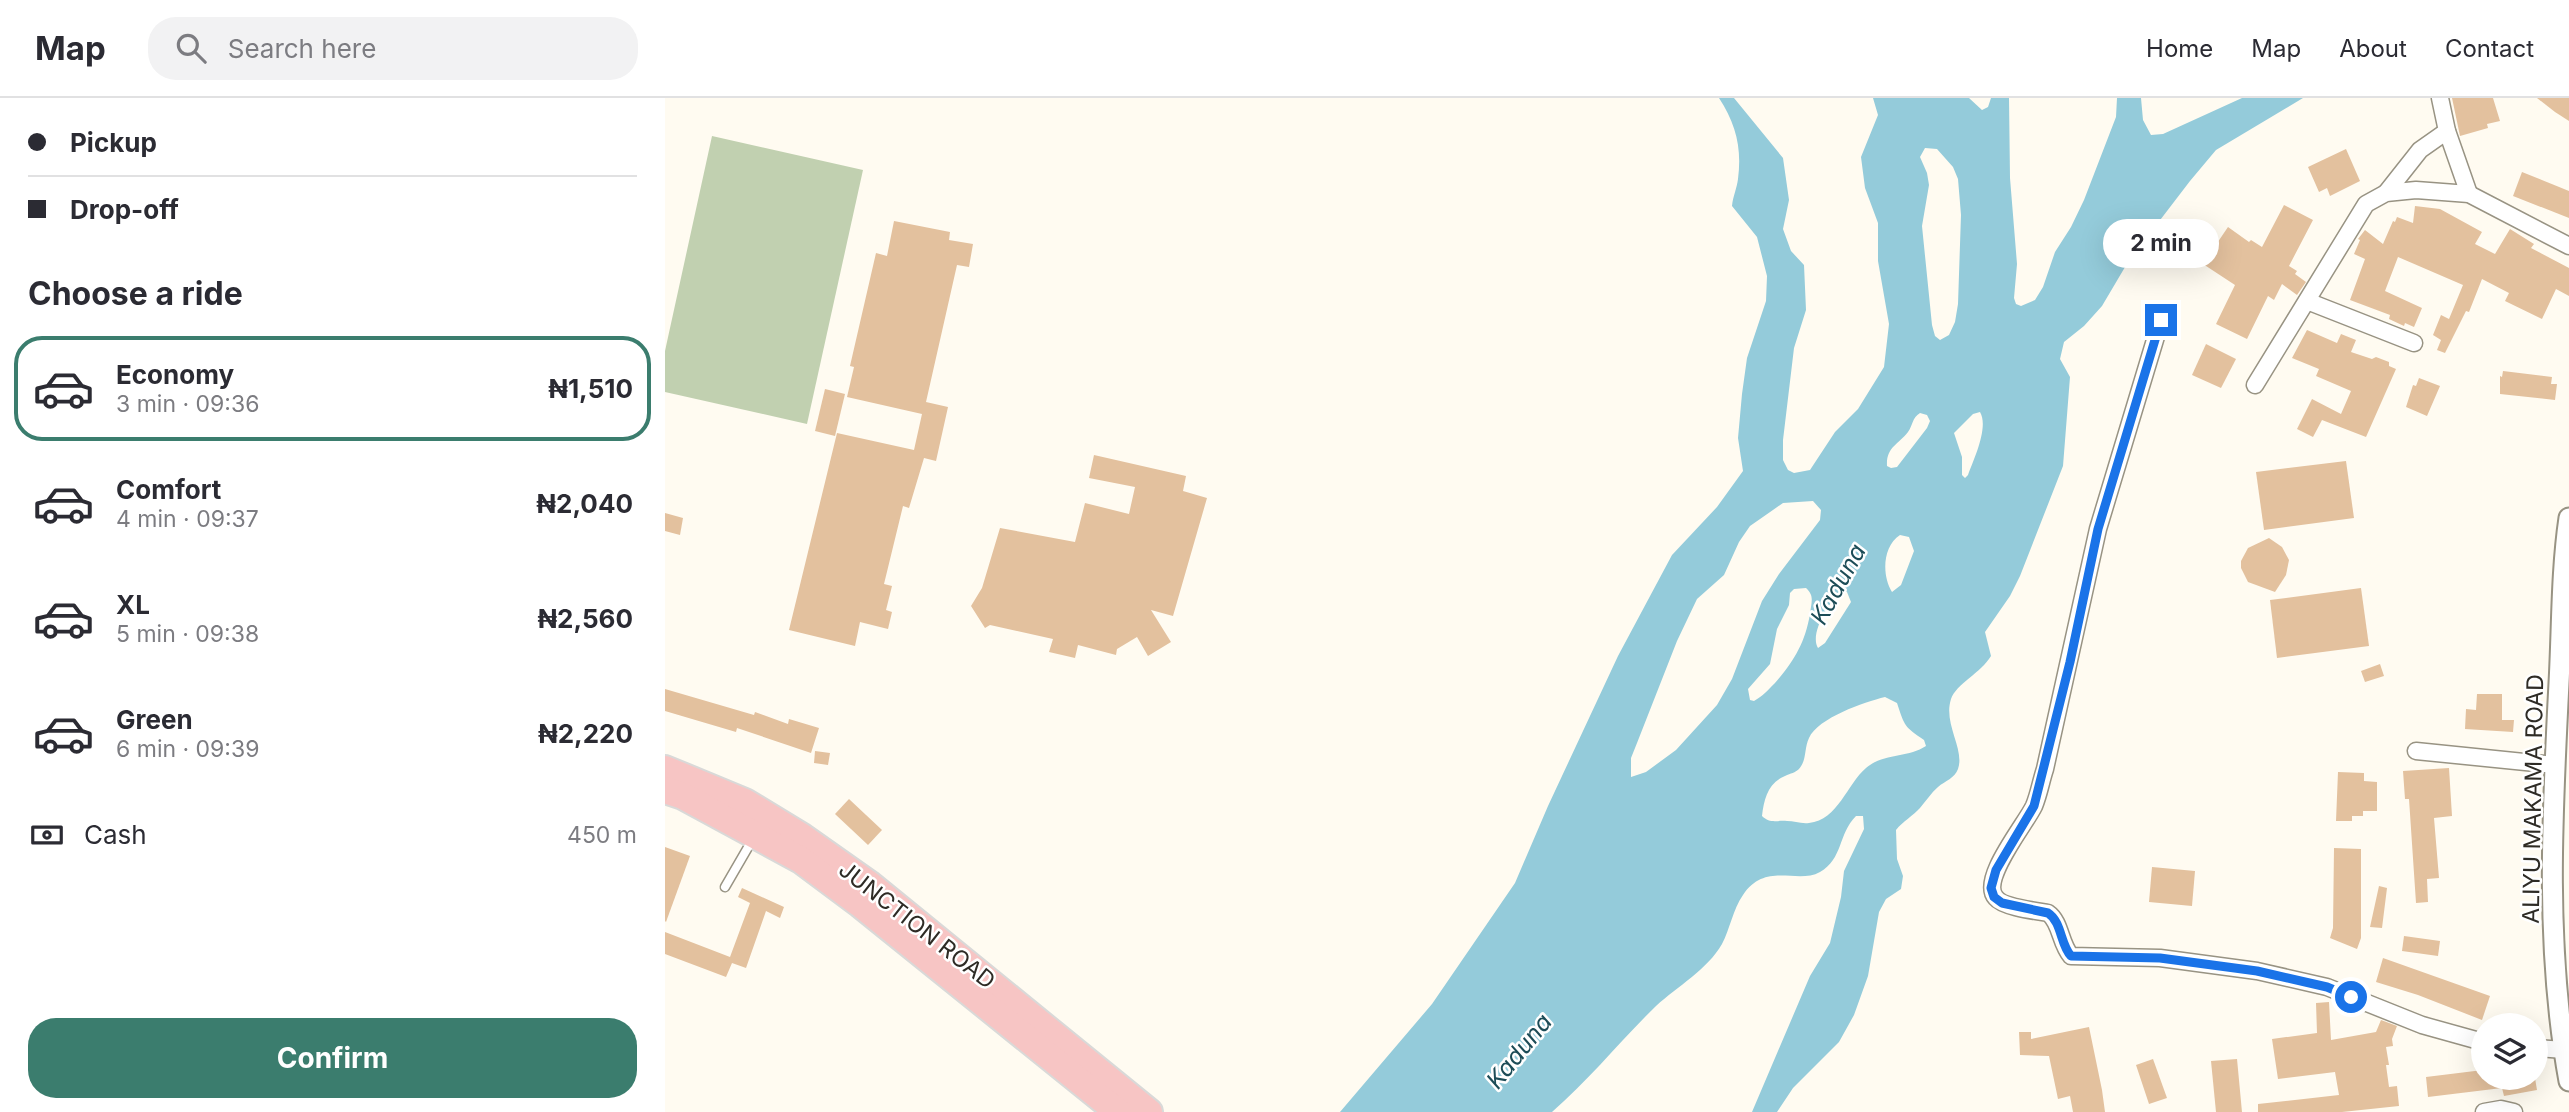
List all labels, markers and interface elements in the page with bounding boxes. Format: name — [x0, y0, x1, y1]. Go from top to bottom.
search box — [148, 17, 638, 80]
text: Map — [35, 28, 106, 68]
icon: search — [172, 29, 210, 67]
text: Search here — [228, 33, 376, 64]
text: Home — [2146, 34, 2213, 63]
text: Map — [2251, 34, 2301, 63]
text: About — [2339, 34, 2407, 63]
text: Contact — [2445, 34, 2534, 63]
text: Pickup — [70, 127, 157, 158]
text: Drop-off — [70, 194, 179, 225]
callout: 2 min — [2103, 218, 2219, 268]
text: 2 min — [2130, 229, 2192, 257]
text: Choose a ride — [28, 274, 243, 313]
route end — [2145, 304, 2177, 336]
icon: car — [32, 357, 95, 420]
text: Economy — [116, 359, 234, 390]
text: ₦1,510 — [548, 373, 633, 404]
text: 3 min · 09:36 — [116, 390, 259, 418]
icon: car — [32, 472, 95, 535]
text: Comfort — [116, 474, 221, 505]
text: ₦2,040 — [536, 488, 633, 519]
text: 4 min · 09:37 — [116, 505, 259, 533]
water label: Kaduna — [1804, 539, 1872, 629]
icon: car — [32, 587, 95, 650]
text: XL — [116, 589, 150, 620]
text: ₦2,560 — [537, 603, 633, 634]
text: 5 min · 09:38 — [116, 620, 259, 648]
street label: ALIYU MAKAMA ROAD — [2517, 674, 2549, 924]
icon: car — [32, 702, 95, 765]
text: Green — [116, 704, 193, 735]
text: ₦2,220 — [538, 718, 633, 749]
text: 6 min · 09:39 — [116, 735, 259, 763]
icon: cash — [28, 816, 66, 854]
text: Cash — [84, 819, 147, 850]
text: 450 m — [567, 821, 637, 849]
street label: JUNCTION ROAD — [833, 855, 1001, 995]
route start — [2335, 981, 2367, 1013]
water label: Kaduna — [1480, 1008, 1558, 1094]
map controls — [2471, 1013, 2548, 1090]
button: layers — [2471, 1013, 2548, 1090]
button: Confirm — [28, 1018, 637, 1098]

